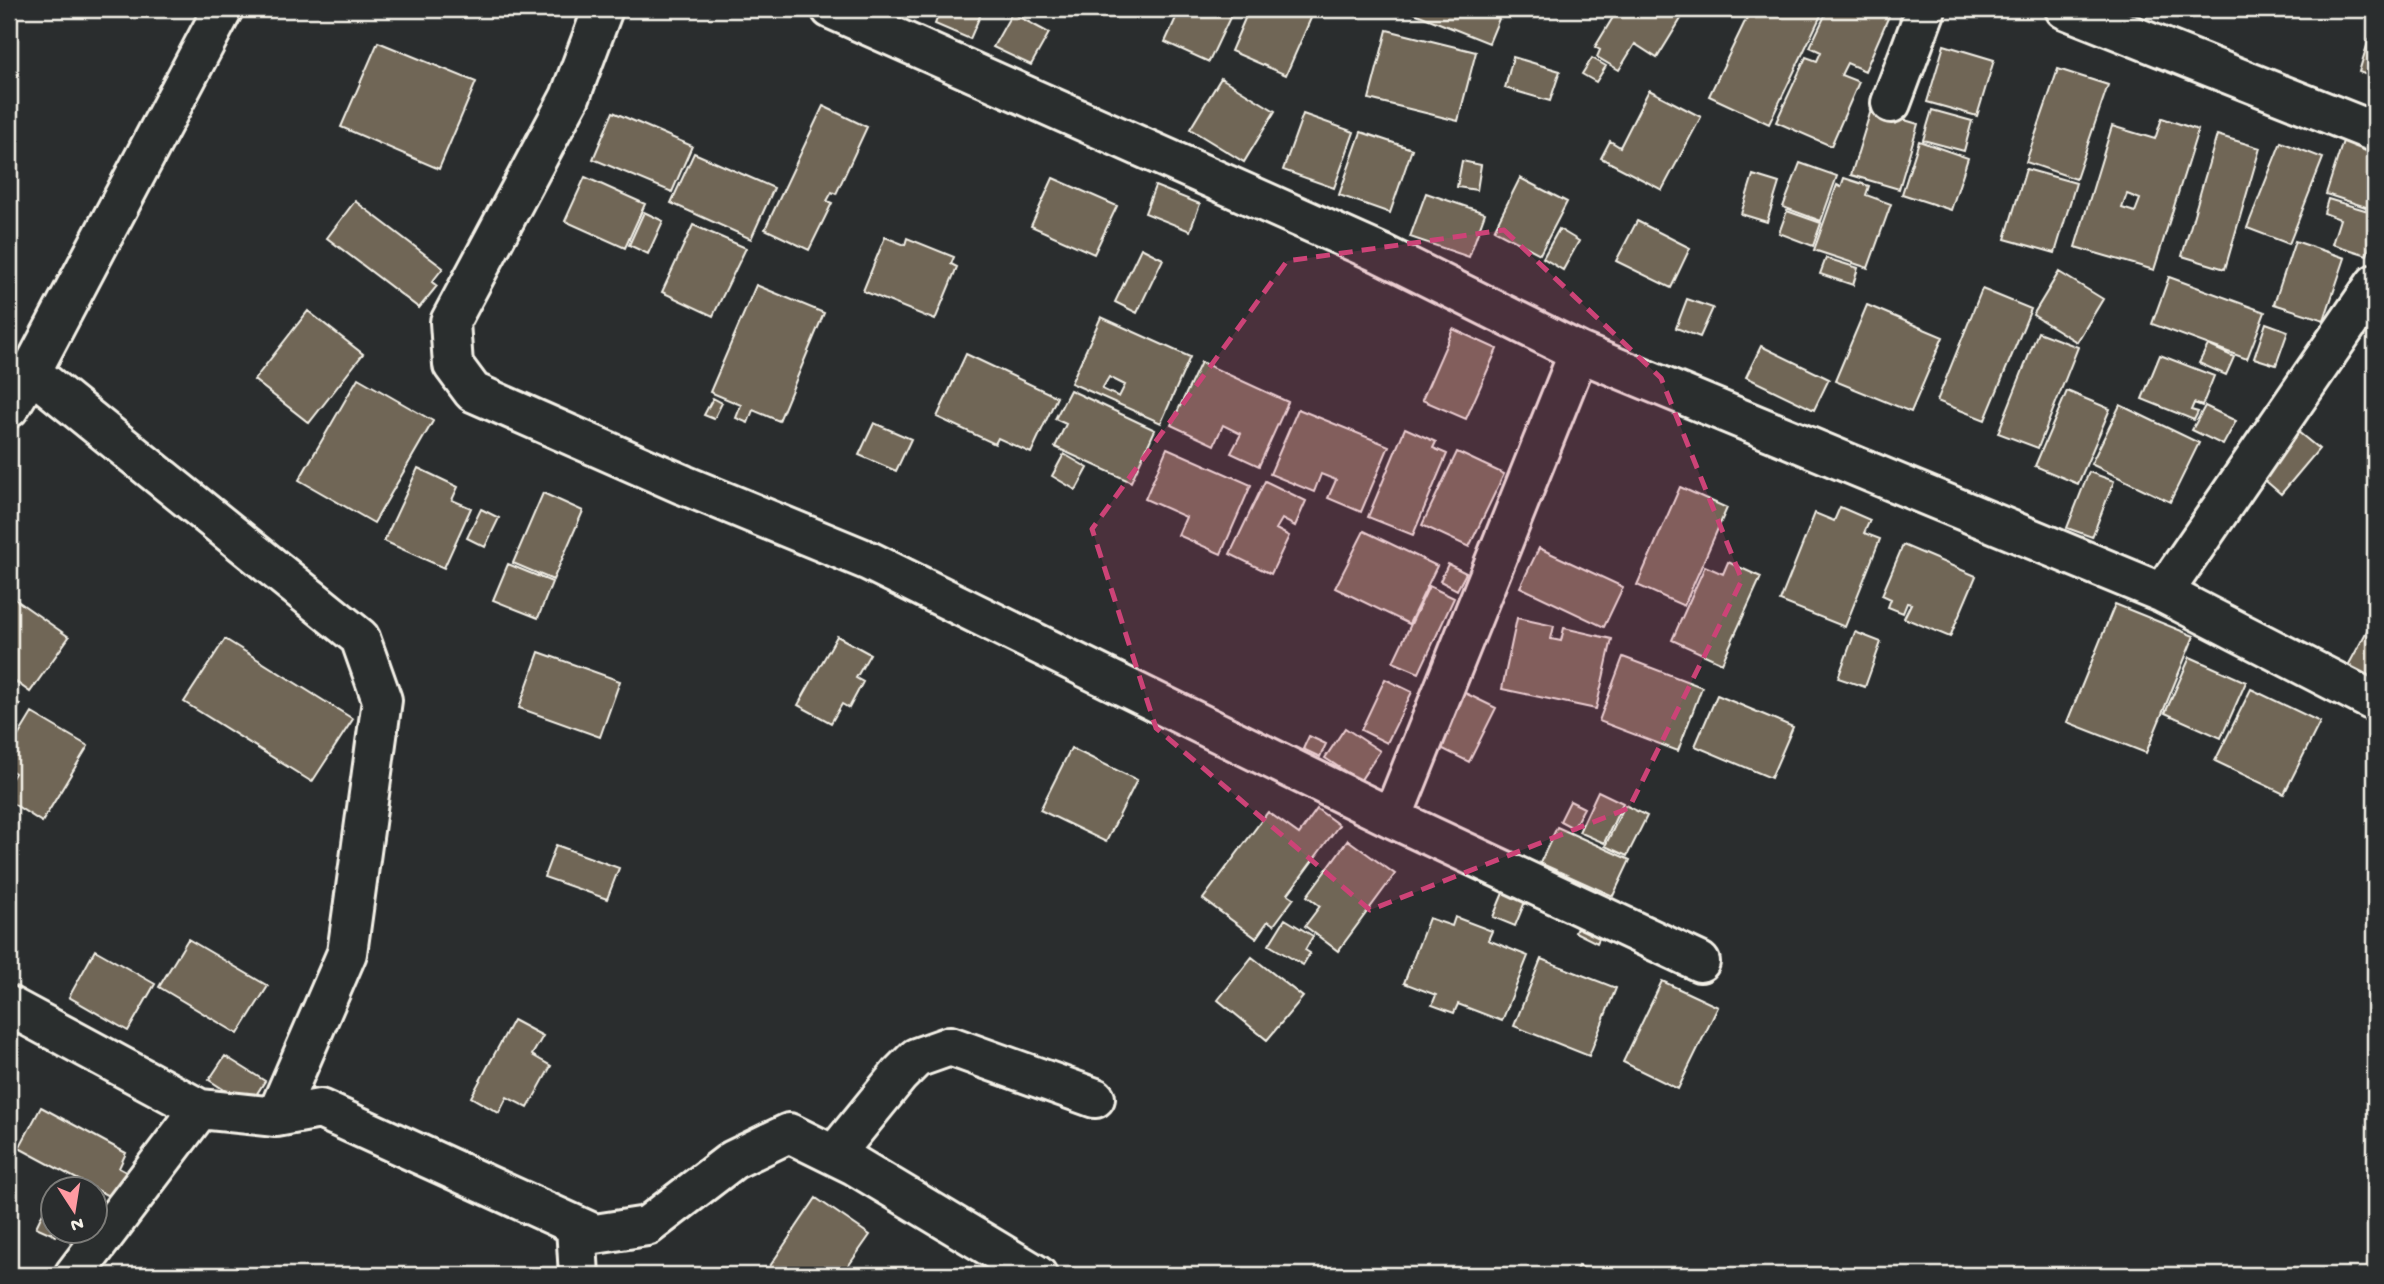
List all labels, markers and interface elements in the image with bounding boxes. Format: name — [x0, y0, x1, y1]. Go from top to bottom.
north arrow — [38, 1176, 108, 1246]
text: N — [68, 1211, 85, 1236]

